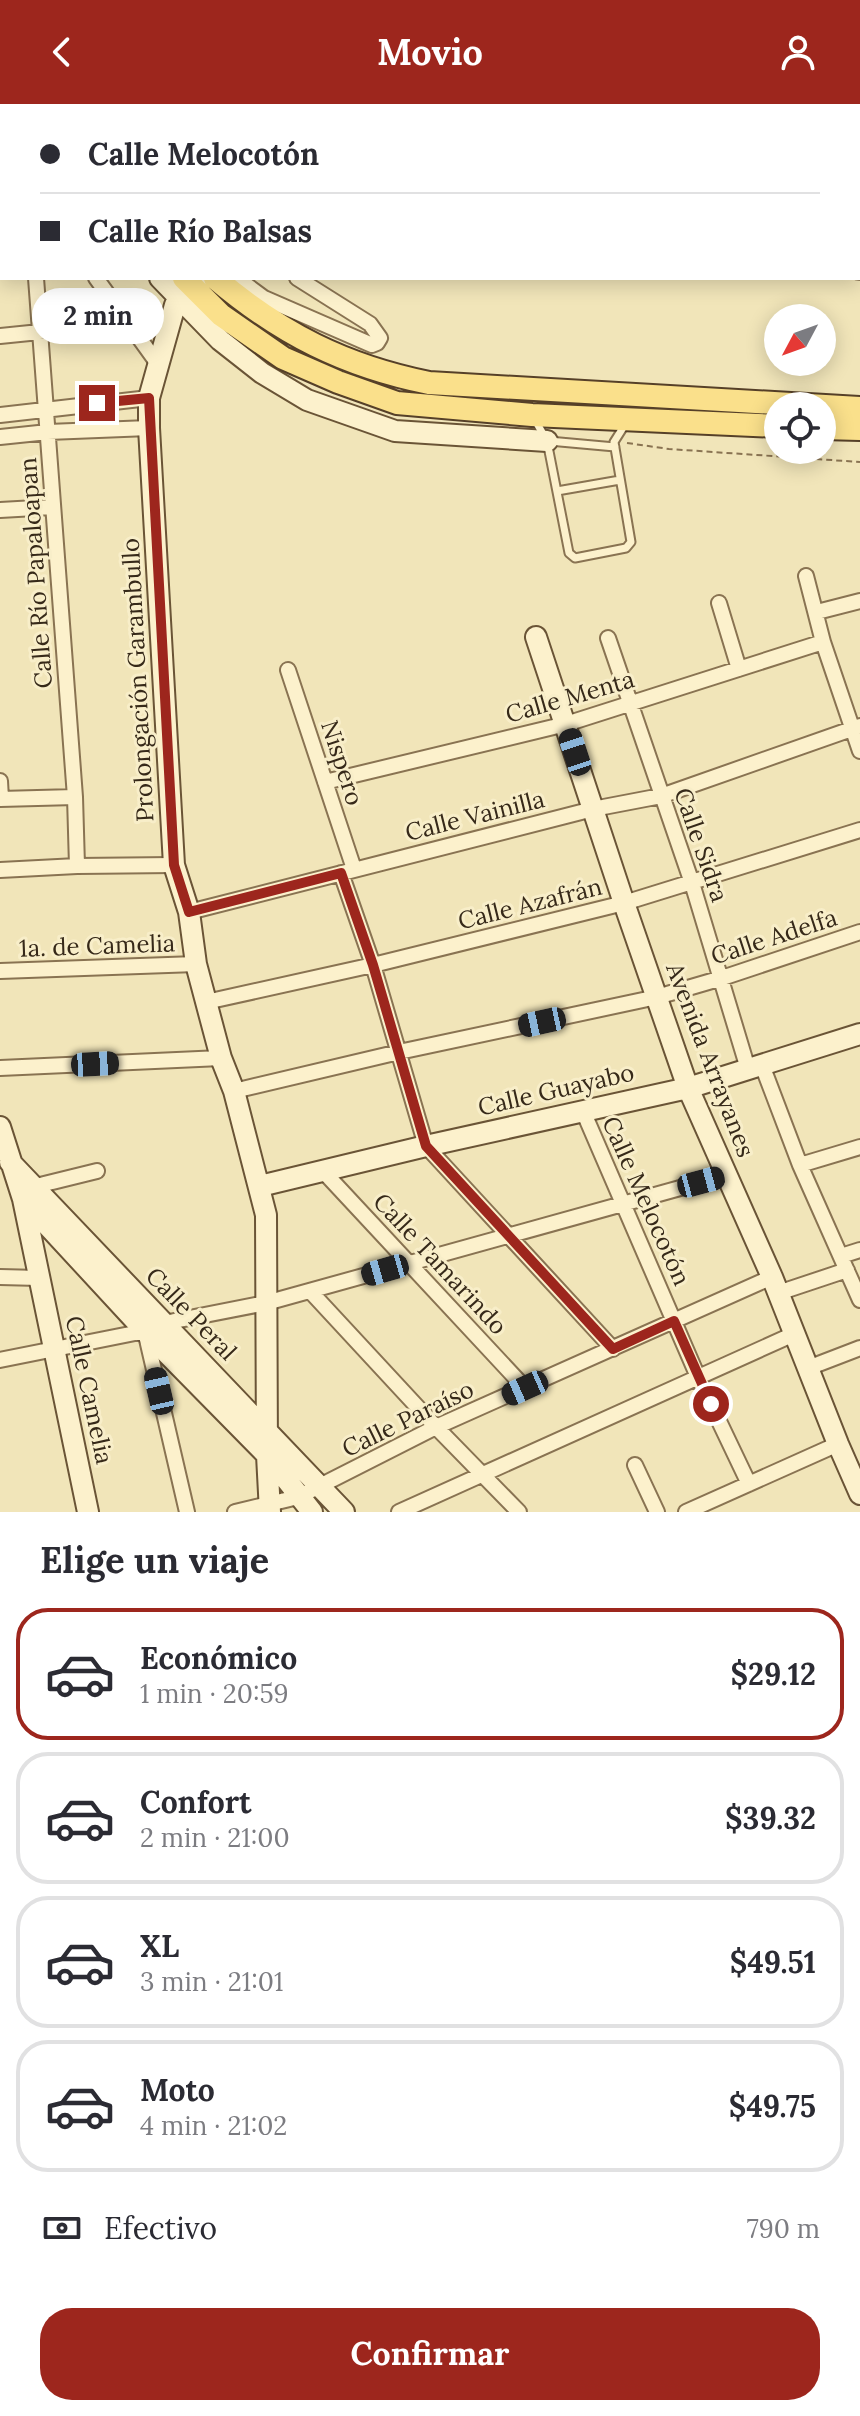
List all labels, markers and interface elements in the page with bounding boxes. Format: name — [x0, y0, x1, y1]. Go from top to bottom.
text: Movio — [377, 29, 483, 75]
icon: back — [40, 30, 84, 74]
icon: person — [776, 30, 820, 74]
text: Calle Melocotón — [88, 135, 319, 173]
text: Calle Río Balsas — [88, 212, 312, 250]
callout: 2 min — [31, 287, 163, 343]
text: 2 min — [63, 299, 133, 332]
north arrow — [764, 304, 836, 376]
map controls — [764, 304, 836, 464]
route end — [79, 385, 115, 421]
button: locate — [764, 392, 836, 464]
street label: Calle Río Papaloapan — [12, 457, 59, 690]
street label: Prolongación Garambullo — [115, 537, 160, 823]
street label: Calle Menta — [502, 663, 638, 730]
street label: Nispero — [314, 716, 371, 809]
car — [556, 725, 594, 779]
street label: Calle Vainilla — [402, 783, 548, 848]
street label: Calle Sidra — [667, 784, 735, 906]
street label: Calle Azafrán — [455, 871, 605, 936]
street label: Calle Adelfa — [707, 902, 841, 971]
street label: 1a. de Camelia — [18, 927, 176, 964]
street label: Avenida Arrayanes — [659, 957, 762, 1161]
car — [516, 1005, 568, 1039]
car — [70, 1051, 120, 1077]
street label: Calle Guayabo — [475, 1056, 637, 1123]
street label: Calle Melocotón — [595, 1112, 698, 1290]
car — [675, 1164, 727, 1200]
street label: Calle Tamarindo — [367, 1186, 514, 1341]
car — [359, 1252, 411, 1288]
street label: Calle Peral — [139, 1260, 243, 1367]
street label: Calle Camelia — [59, 1313, 120, 1467]
car — [142, 1365, 176, 1417]
car — [498, 1367, 552, 1409]
street label: Calle Paraíso — [337, 1373, 479, 1464]
route start — [693, 1386, 729, 1422]
text: Elige un viaje — [40, 1537, 269, 1583]
icon: car — [44, 1638, 116, 1710]
text: Económico — [140, 1639, 297, 1677]
text: $29.12 — [730, 1655, 816, 1693]
text: 1 min · 20:59 — [140, 1677, 289, 1710]
icon: car — [44, 1782, 116, 1854]
text: Confort — [140, 1783, 251, 1821]
text: $39.32 — [725, 1799, 816, 1837]
text: 2 min · 21:00 — [140, 1821, 290, 1854]
icon: car — [44, 1926, 116, 1998]
text: XL — [140, 1927, 179, 1965]
text: $49.51 — [730, 1943, 816, 1981]
text: 3 min · 21:01 — [140, 1965, 283, 1998]
icon: car — [44, 2070, 116, 2142]
text: Moto — [140, 2071, 215, 2109]
text: $49.75 — [729, 2087, 816, 2125]
text: 4 min · 21:02 — [140, 2109, 287, 2142]
icon: cash — [40, 2206, 84, 2250]
text: Efectivo — [104, 2209, 217, 2247]
text: 790 m — [747, 2212, 820, 2245]
button: Confirmar — [40, 2308, 820, 2400]

